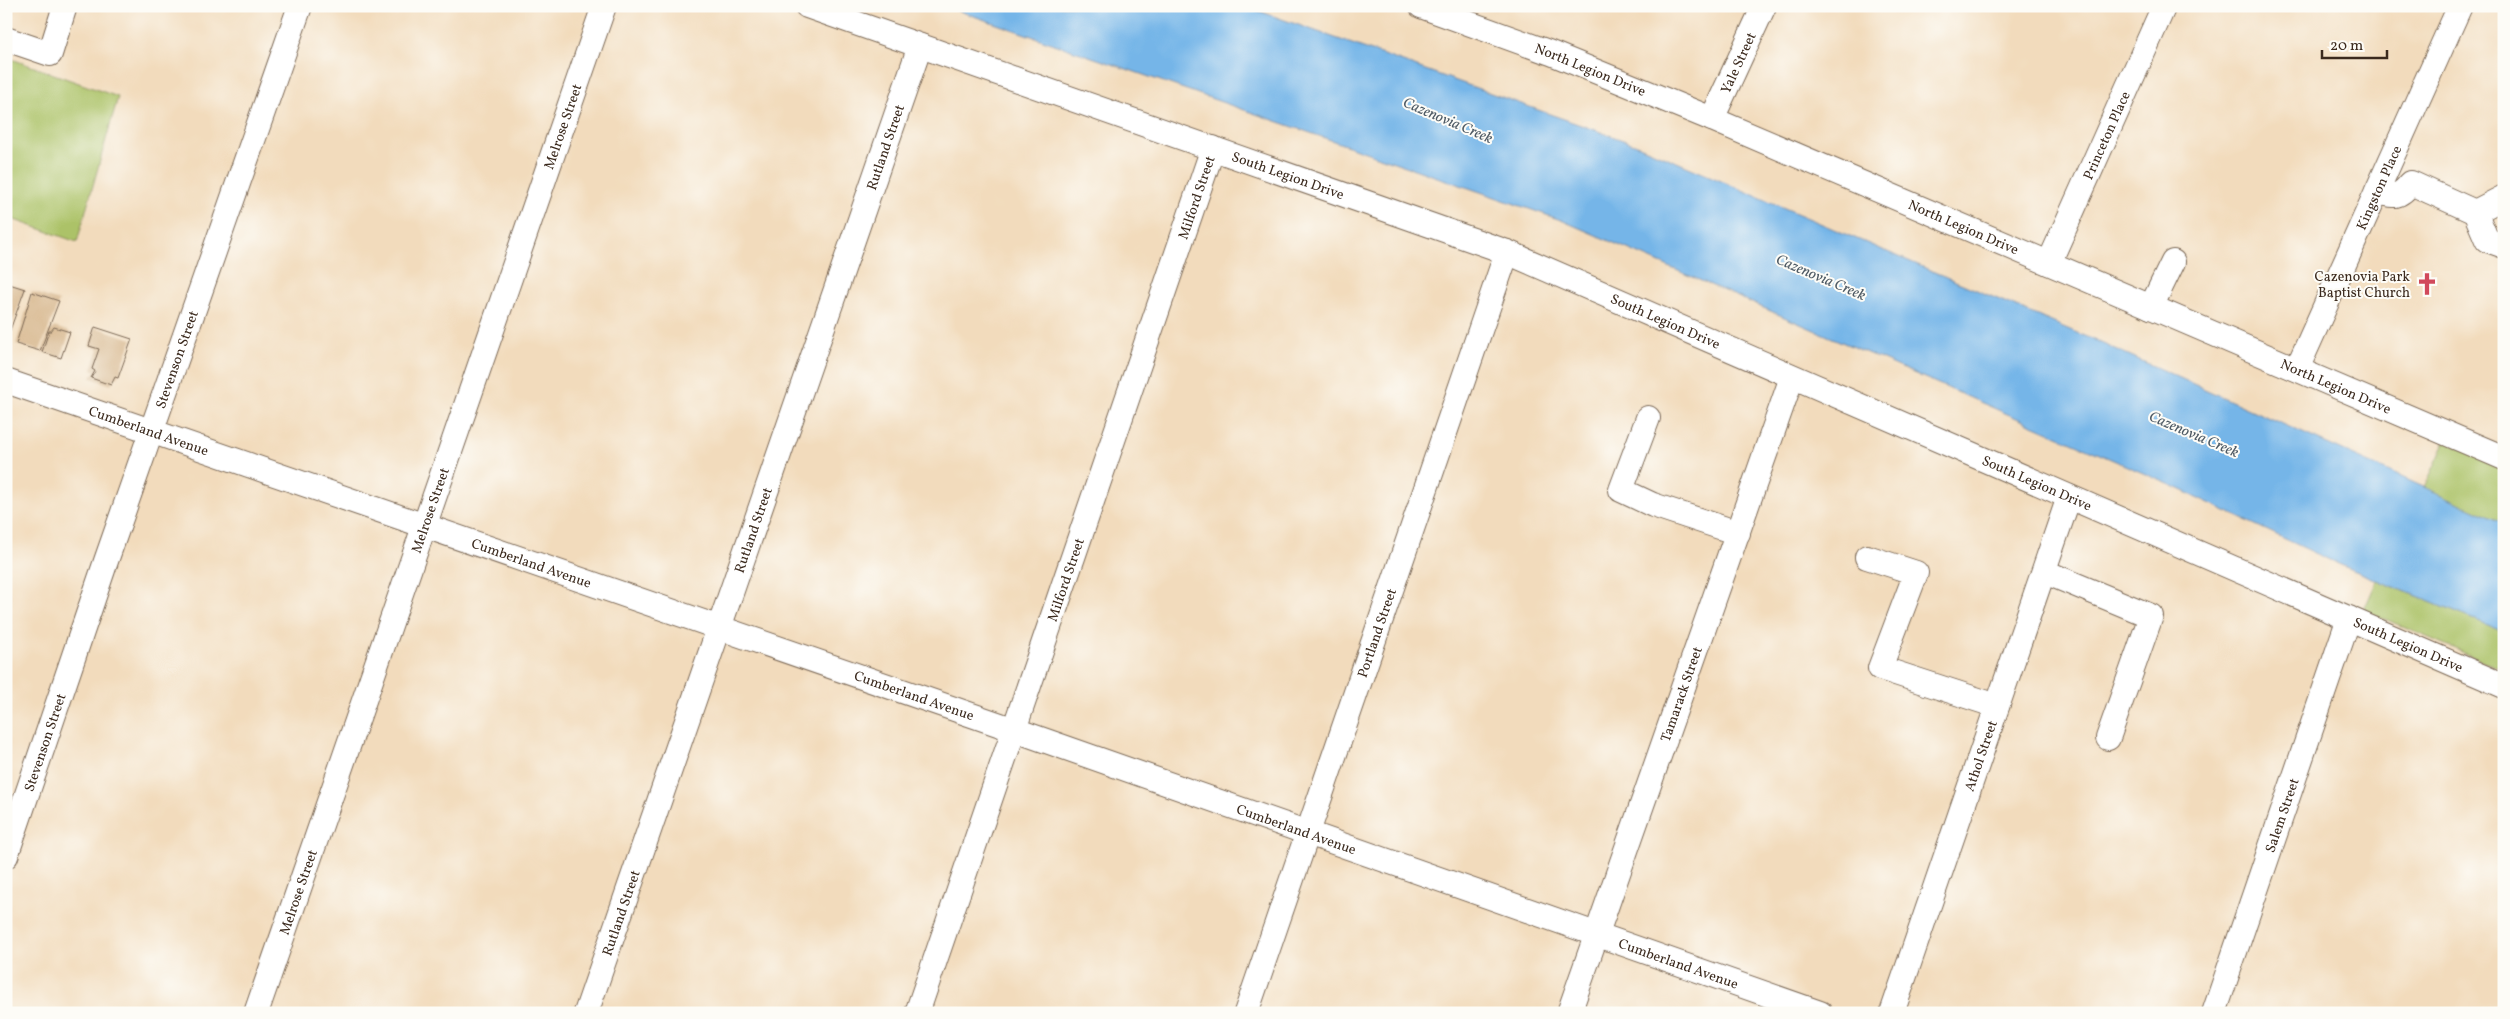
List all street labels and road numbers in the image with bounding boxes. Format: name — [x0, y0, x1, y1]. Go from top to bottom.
street label: Yale Street — [1717, 30, 1762, 97]
street label: North Legion Drive — [1532, 40, 1649, 102]
street label: Melrose Street — [540, 82, 587, 172]
street label: Princeton Place — [2079, 88, 2136, 183]
street label: Rutland Street — [863, 102, 910, 193]
street label: Kingston Place — [2353, 142, 2407, 233]
street label: South Legion Drive — [1229, 148, 1347, 205]
street label: Milford Street — [1174, 154, 1221, 242]
street label: North Legion Drive — [1905, 196, 2022, 260]
street label: South Legion Drive — [1607, 290, 1723, 355]
street label: Stevenson Street — [152, 308, 204, 412]
street label: North Legion Drive — [2277, 355, 2394, 420]
street label: Cumberland Avenue — [86, 402, 211, 461]
street label: South Legion Drive — [1979, 452, 2095, 516]
street label: Melrose Street — [408, 465, 455, 556]
street label: Rutland Street — [731, 485, 778, 576]
street label: Cumberland Avenue — [468, 535, 594, 594]
street label: Milford Street — [1044, 536, 1090, 624]
street label: Portland Street — [1354, 586, 1402, 680]
street label: South Legion Drive — [2350, 613, 2466, 678]
street label: Tamarack Street — [1657, 644, 1708, 745]
street label: Cumberland Avenue — [851, 667, 977, 726]
street label: Stevenson Street — [20, 691, 71, 794]
street label: Athol Street — [1961, 718, 2003, 794]
street label: Salem Street — [2261, 776, 2305, 855]
street label: Cumberland Avenue — [1234, 801, 1359, 860]
street label: Melrose Street — [276, 847, 323, 938]
street label: Rutland Street — [598, 868, 646, 959]
street label: Cumberland Avenue — [1616, 935, 1741, 995]

